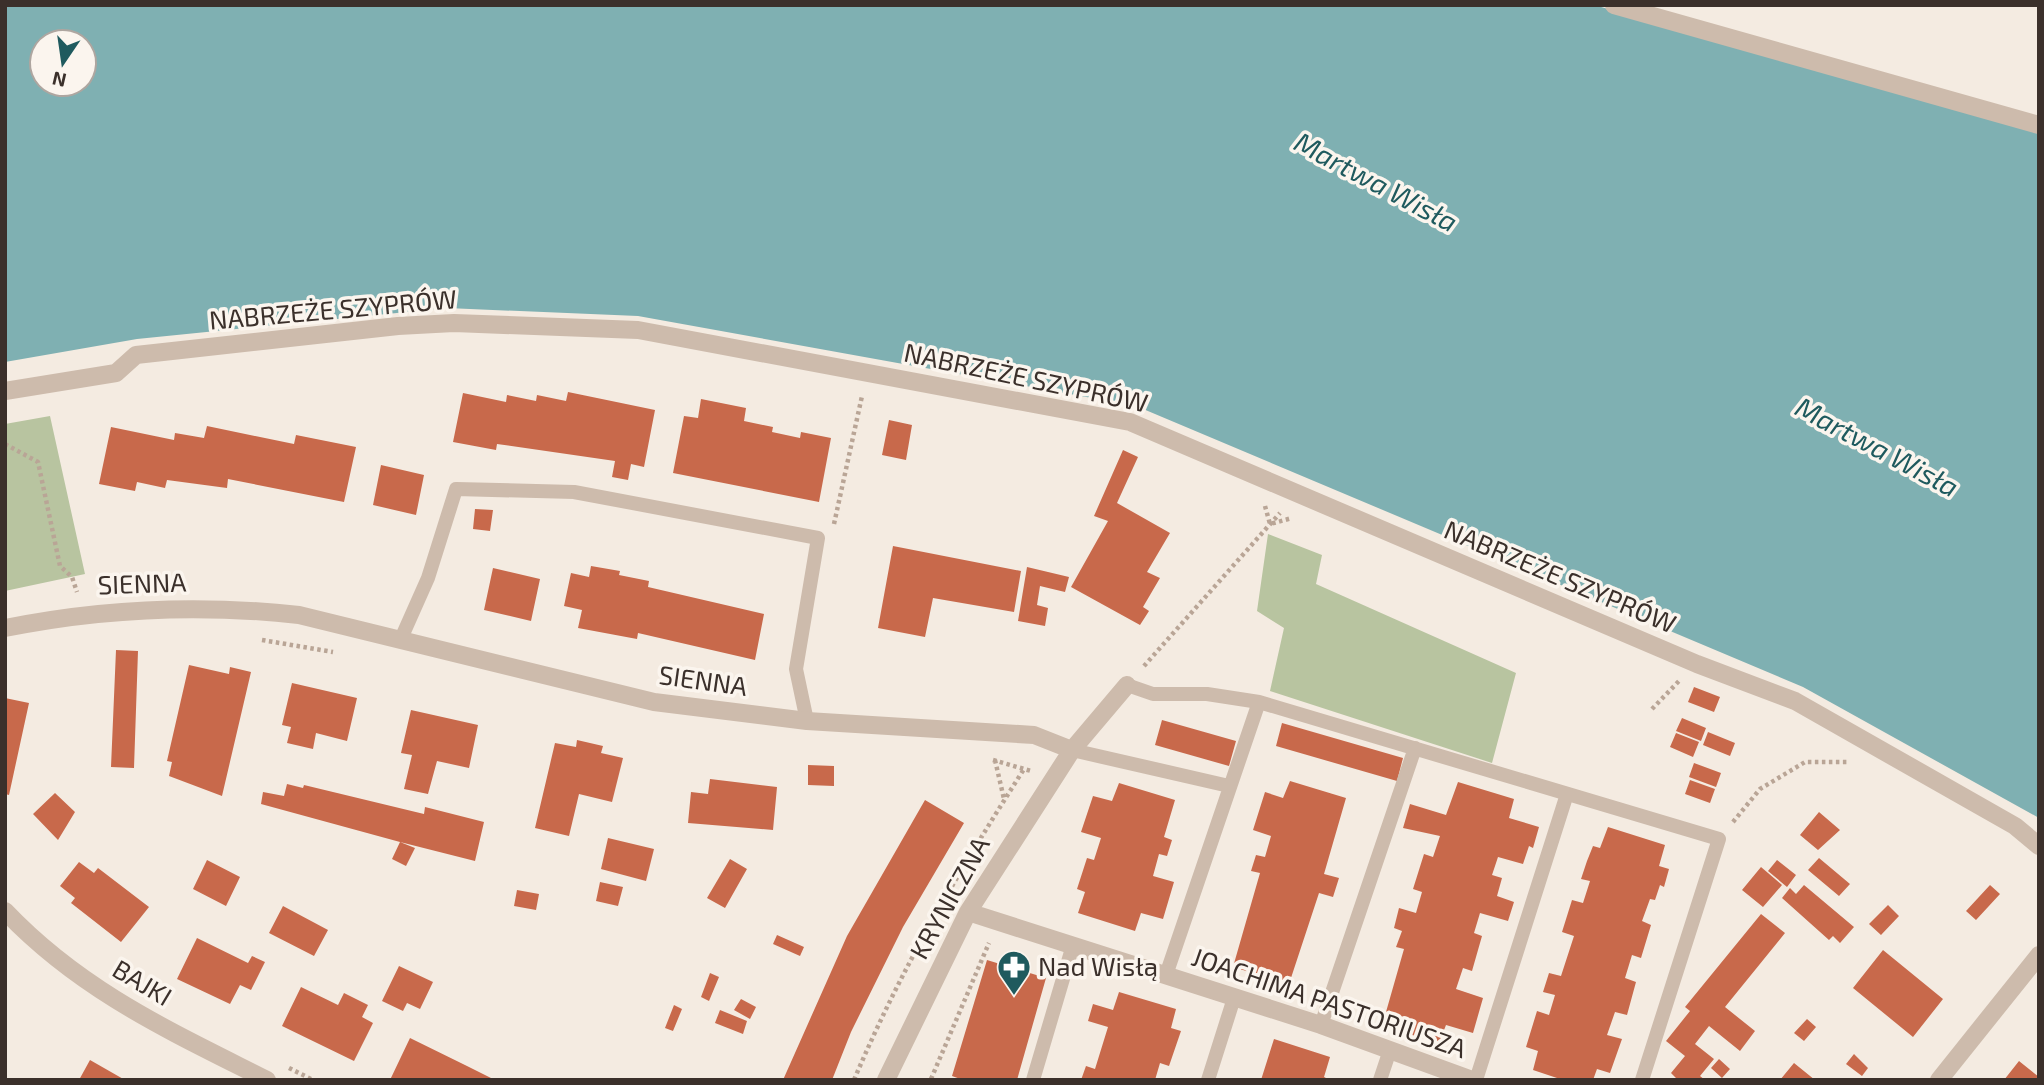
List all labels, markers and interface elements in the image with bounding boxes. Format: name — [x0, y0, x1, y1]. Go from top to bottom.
north arrow — [28, 28, 98, 98]
text: N — [50, 67, 68, 93]
water label: Martwa Wisła — [1289, 124, 1464, 238]
street label: NABRZEŻE SZYPRÓW — [208, 282, 458, 335]
street label: NABRZEŻE SZYPRÓW — [902, 336, 1151, 418]
water label: Martwa Wisła — [1790, 389, 1965, 503]
street label: NABRZEŻE SZYPRÓW — [1440, 513, 1681, 638]
street label: SIENNA — [97, 565, 187, 600]
street label: SIENNA — [657, 658, 749, 701]
street label: KRYNICZNA — [902, 831, 995, 964]
street label: JOACHIMA PASTORIUSZA — [1188, 940, 1471, 1063]
pharmacy icon: Nad Wisłą — [995, 948, 1033, 997]
place label: Nad Wisłą — [1038, 950, 1158, 981]
street label: BAJKI — [108, 952, 178, 1011]

